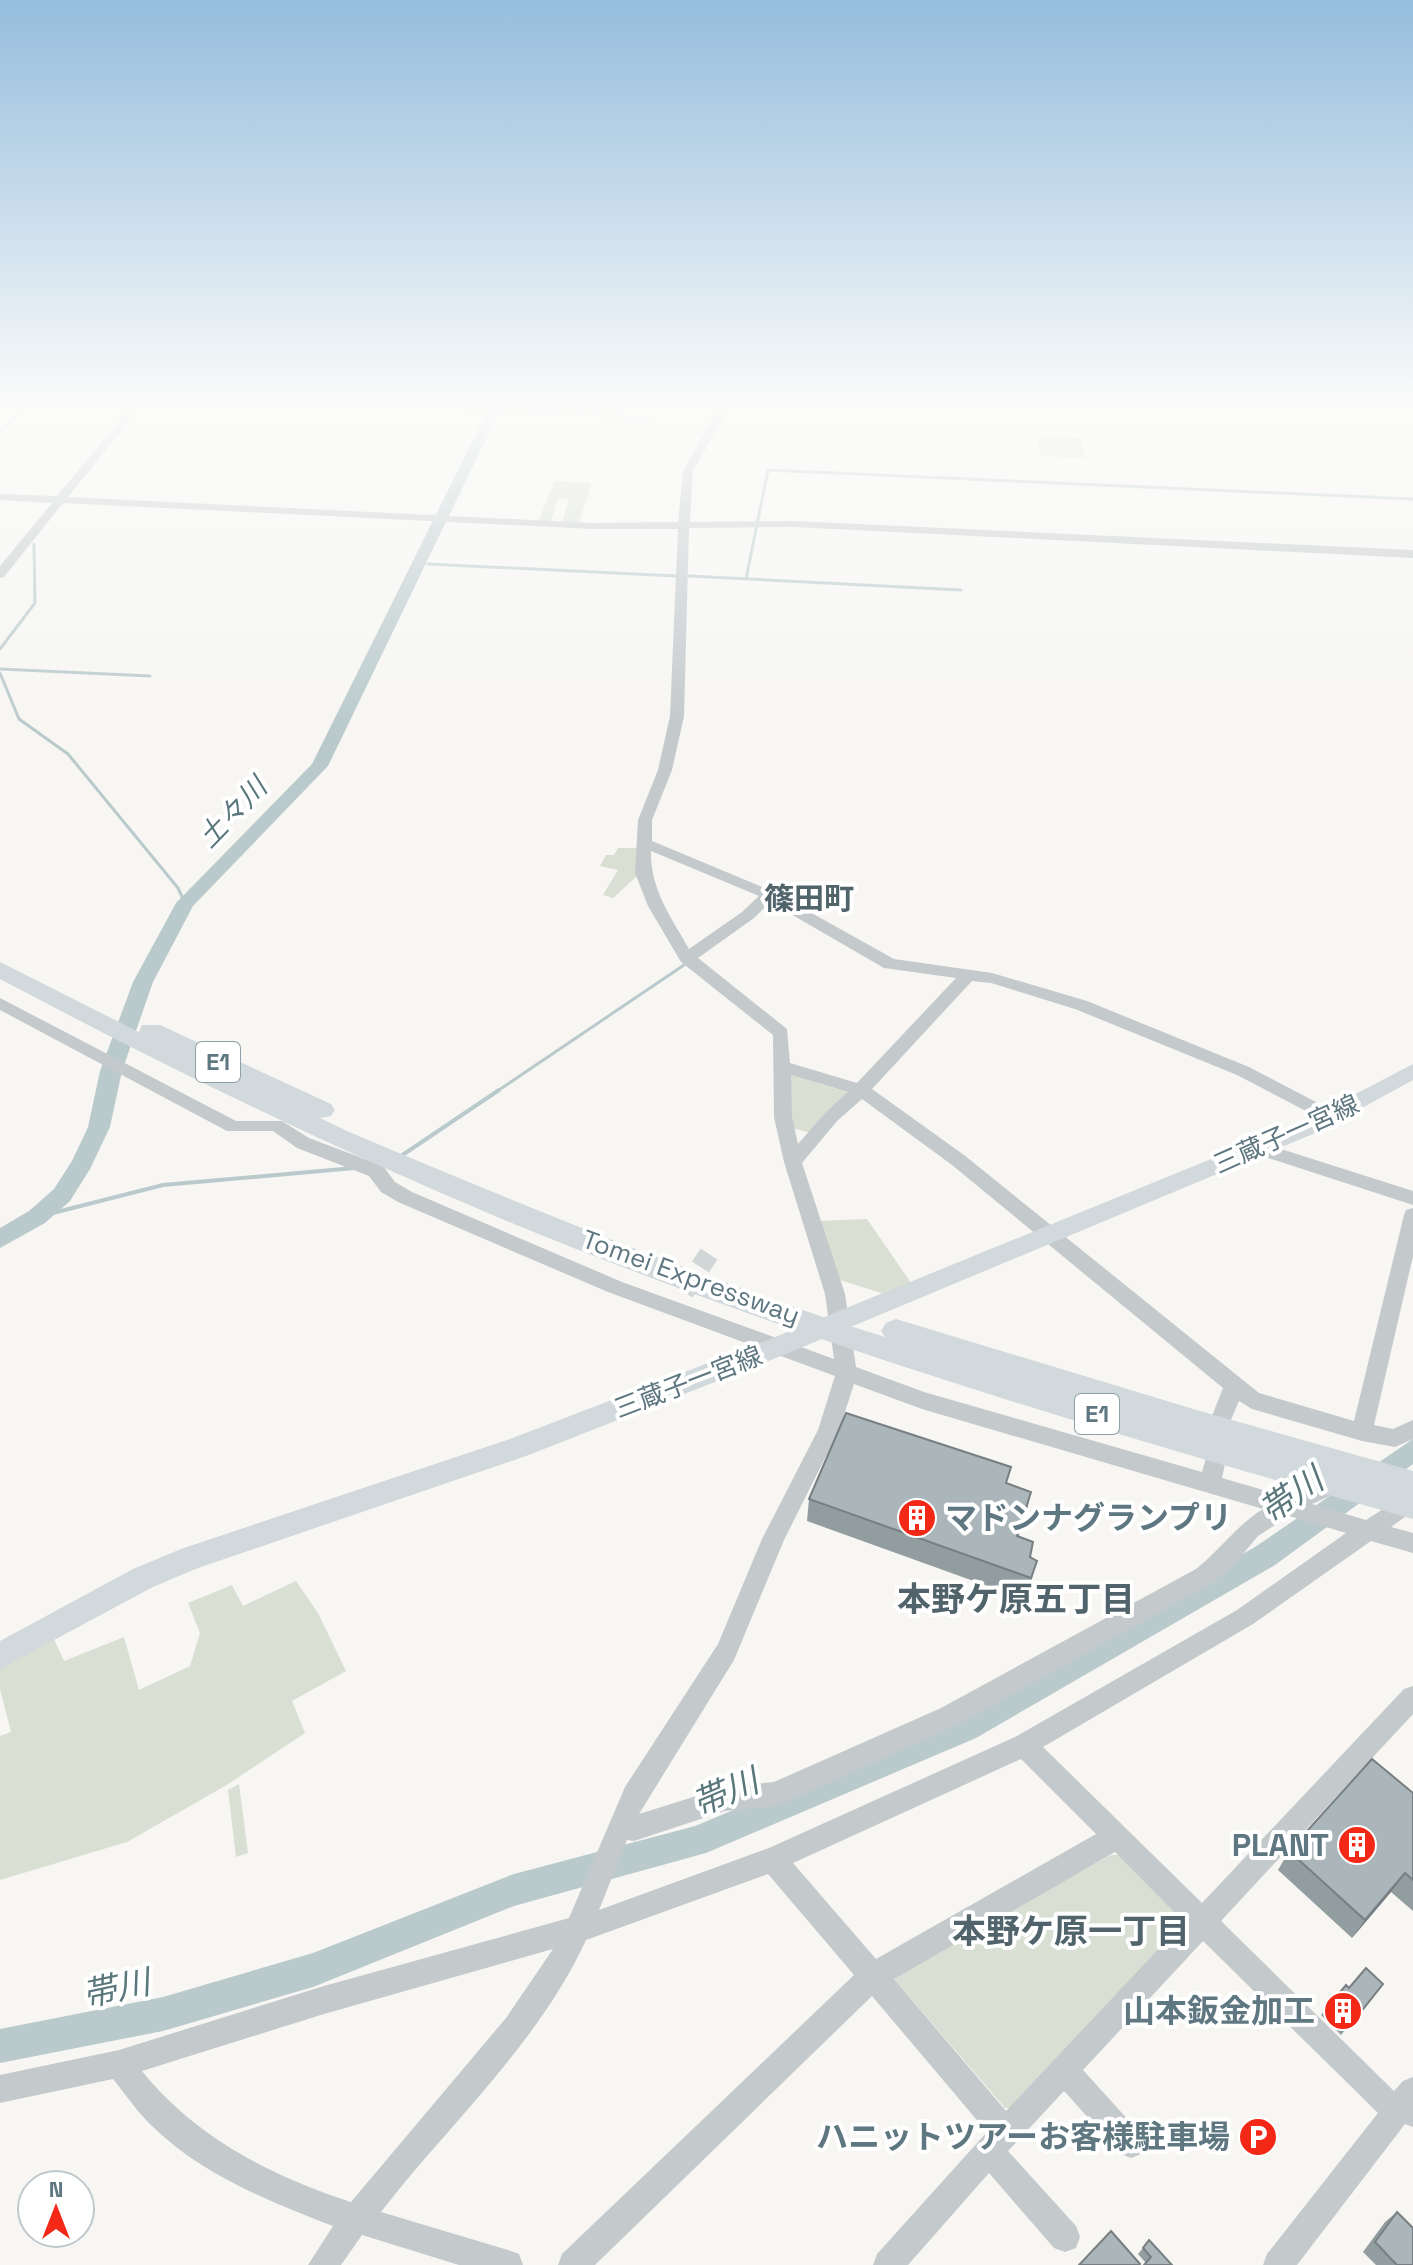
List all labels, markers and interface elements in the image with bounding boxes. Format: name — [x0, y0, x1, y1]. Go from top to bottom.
water label: 土々川 — [190, 767, 276, 855]
district label: 篠田町 — [764, 879, 854, 918]
road number: E1 — [196, 1042, 240, 1082]
street label: 三蔵子一宮線 — [1208, 1087, 1364, 1181]
street label: Tomei Expressway — [577, 1222, 805, 1332]
street label: 三蔵子一宮線 — [609, 1338, 767, 1426]
road number: E1 — [1075, 1394, 1119, 1434]
water label: 帯川 — [1251, 1457, 1334, 1533]
building icon: マドンナグランプリ — [896, 1497, 938, 1539]
place label: マドンナグランプリ — [945, 1498, 1232, 1538]
district label: 本野ケ原五丁目 — [897, 1578, 1135, 1621]
water label: 帯川 — [685, 1758, 768, 1826]
building icon: PLANT — [1336, 1824, 1378, 1866]
place label: PLANT — [1232, 1825, 1329, 1865]
district label: 本野ケ原一丁目 — [952, 1910, 1190, 1953]
water label: 帯川 — [78, 1960, 157, 2017]
building icon: 山本鈑金加工 — [1322, 1990, 1364, 2032]
place label: 山本鈑金加工 — [1123, 1991, 1315, 2031]
parking icon: ハニットツアーお客様駐車場 — [1237, 2116, 1279, 2158]
place label: ハニットツアーお客様駐車場 — [816, 2117, 1230, 2157]
north arrow — [16, 2169, 96, 2249]
text: N — [49, 2175, 63, 2203]

